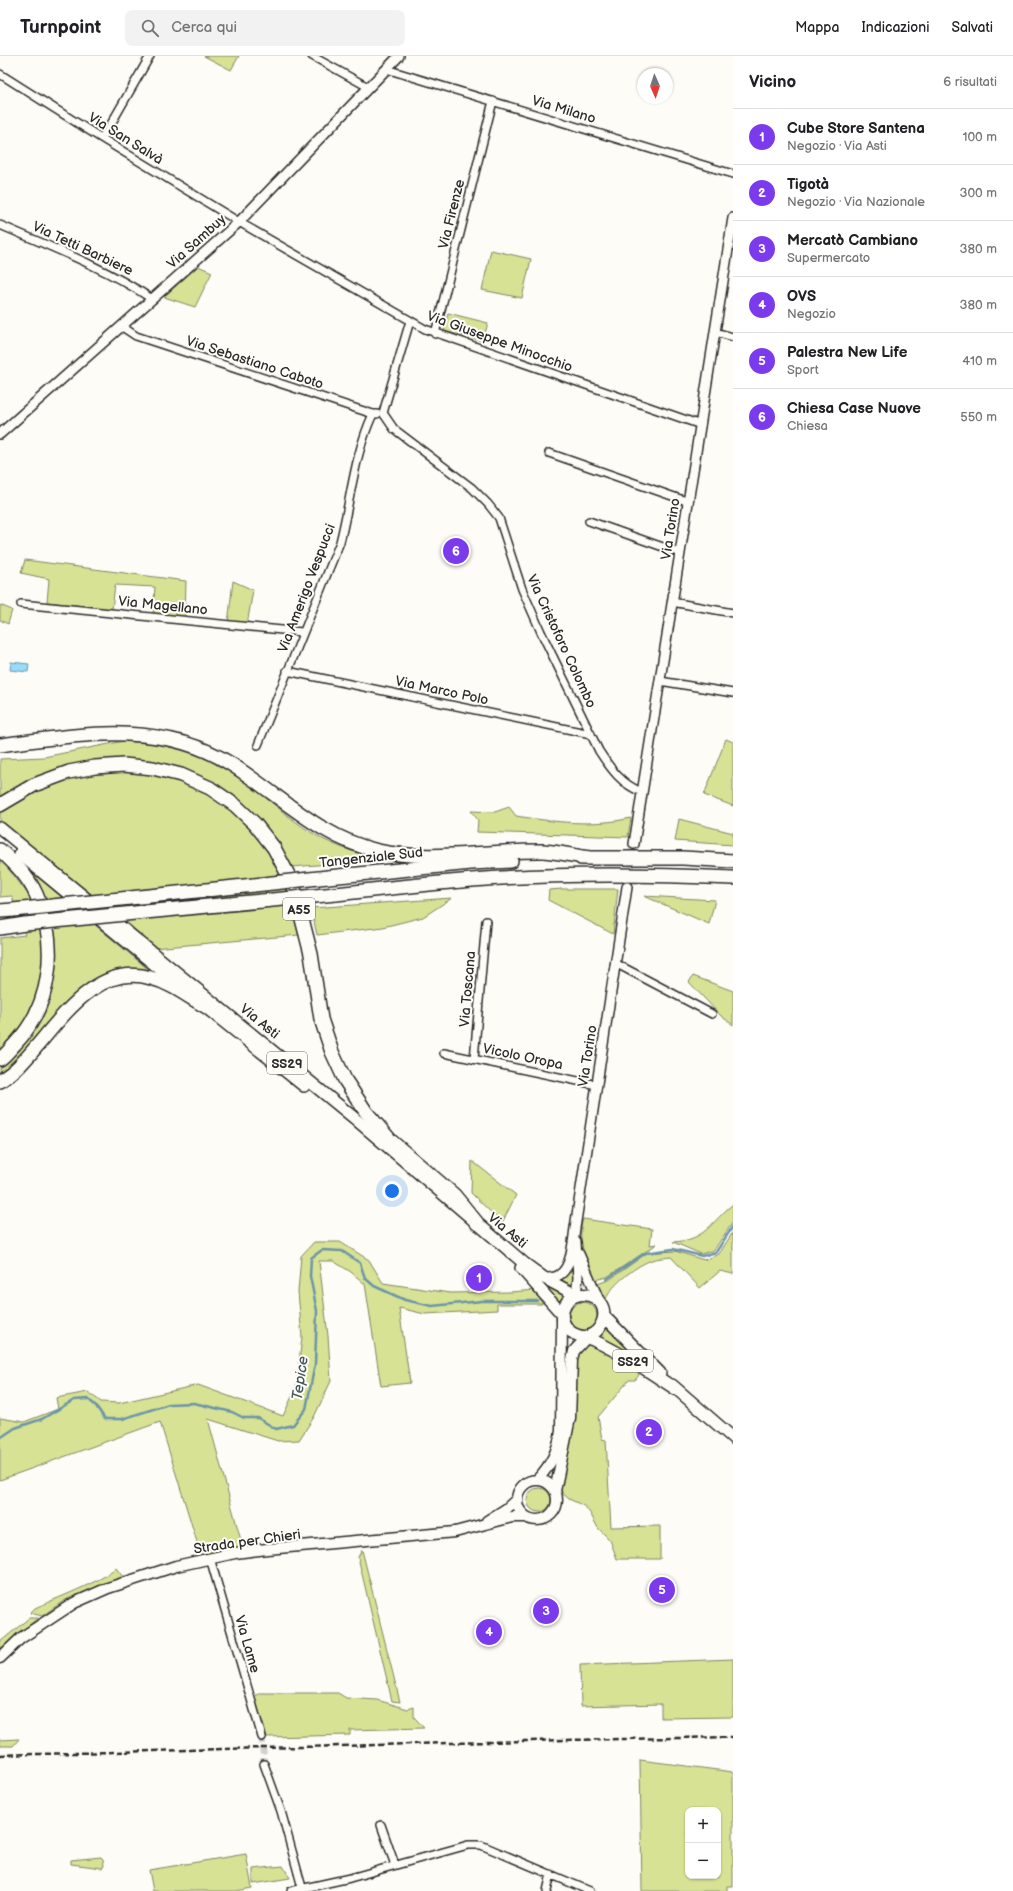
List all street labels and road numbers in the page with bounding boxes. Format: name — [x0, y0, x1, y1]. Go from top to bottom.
street label: Via Milano — [530, 92, 598, 127]
street label: Via San Salvà — [85, 109, 166, 168]
street label: Via Firenze — [435, 178, 468, 251]
street label: Via Sambuy — [163, 210, 230, 272]
street label: Via Tetti Barbiere — [30, 218, 136, 279]
street label: Via Giuseppe Minocchio — [425, 307, 575, 376]
street label: Via Sebastiano Caboto — [184, 332, 326, 393]
street label: Via Torino — [657, 497, 684, 561]
street label: Via Amerigo Vespucci — [274, 521, 339, 655]
street label: Via Cristoforo Colombo — [523, 572, 600, 711]
street label: Via Magellano — [117, 592, 209, 619]
street label: Via Marco Polo — [394, 672, 490, 709]
street label: Tangenziale Sud — [318, 844, 424, 871]
road number: A55 — [283, 898, 315, 920]
street label: Via Toscana — [456, 950, 479, 1028]
street label: Via Asti — [236, 1000, 283, 1043]
street label: Via Torino — [574, 1024, 601, 1088]
street label: Vicolo Oropa — [481, 1040, 565, 1073]
road number: SS29 — [267, 1052, 307, 1074]
street label: Via Asti — [485, 1209, 531, 1252]
road number: SS29 — [613, 1350, 653, 1372]
street label: Strada per Chieri — [192, 1526, 302, 1557]
street label: Via Lame — [231, 1613, 264, 1675]

